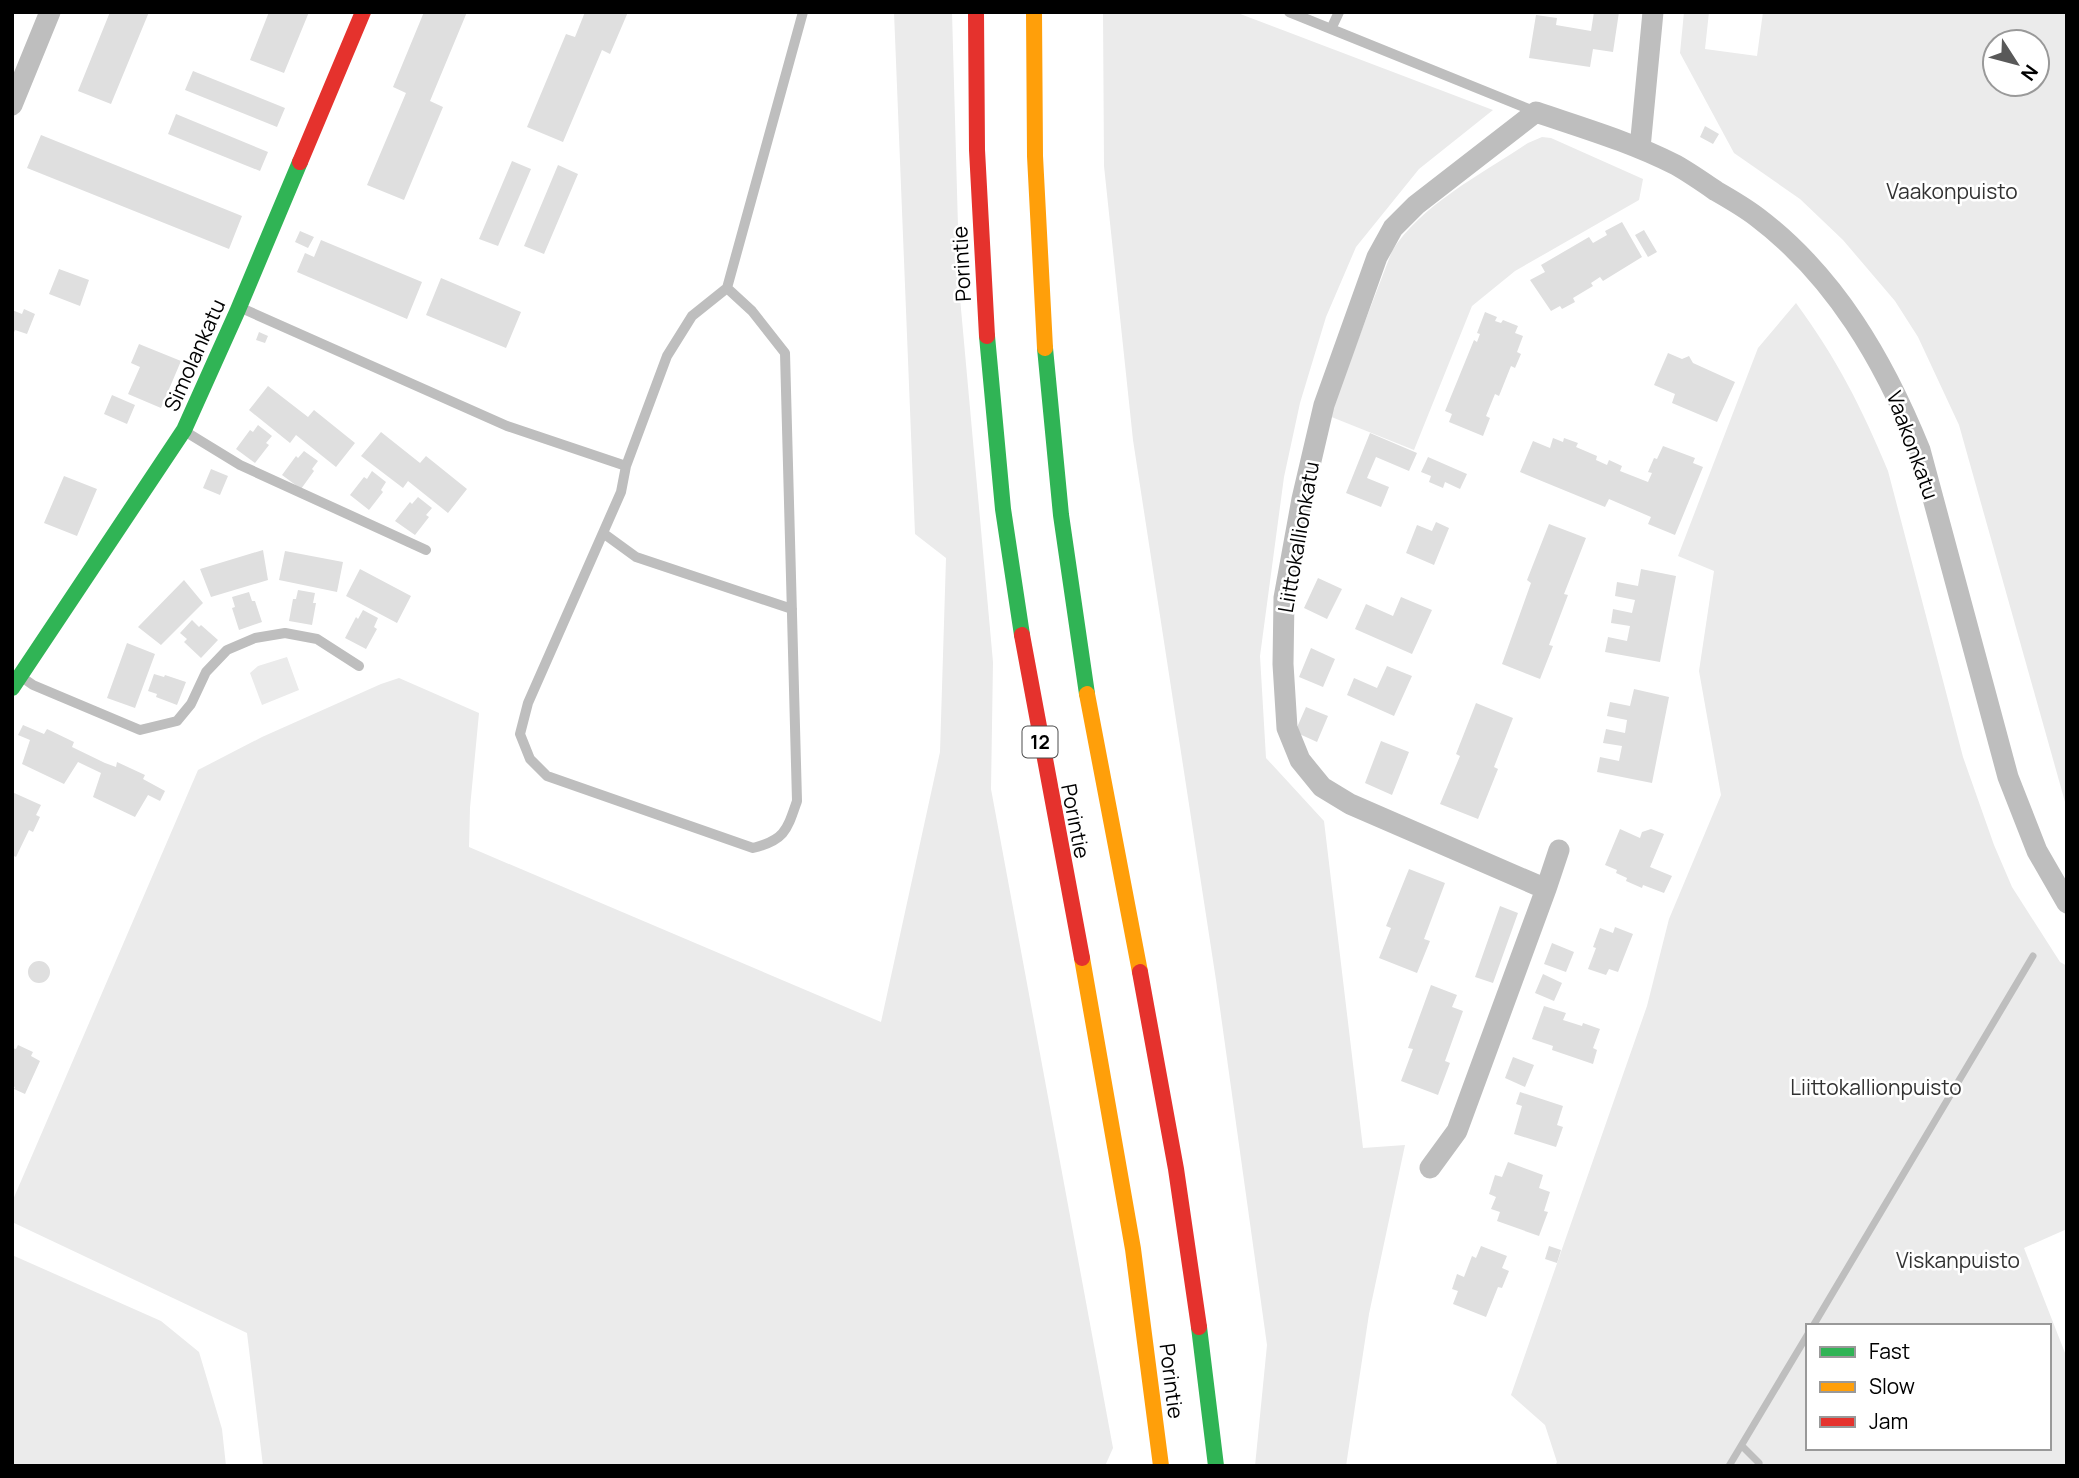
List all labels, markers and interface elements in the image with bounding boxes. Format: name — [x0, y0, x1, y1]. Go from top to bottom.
north arrow — [1981, 28, 2051, 98]
text: N — [2015, 60, 2044, 86]
park label: Vaakonpuisto — [1886, 177, 2018, 205]
street label: Porintie — [945, 226, 977, 302]
street label: Simolankatu — [157, 294, 231, 416]
street label: Vaakonkatu — [1880, 387, 1946, 503]
street label: Liittokallionkatu — [1271, 459, 1325, 615]
road number: 12 — [1023, 726, 1058, 758]
street label: Porintie — [1055, 781, 1097, 861]
park label: Liittokallionpuisto — [1790, 1073, 1962, 1101]
park label: Viskanpuisto — [1896, 1246, 2020, 1274]
legend — [1806, 1324, 2051, 1450]
text: Fast — [1869, 1337, 1910, 1365]
street label: Porintie — [1153, 1342, 1191, 1420]
text: Slow — [1869, 1372, 1915, 1400]
text: Jam — [1869, 1407, 1908, 1435]

